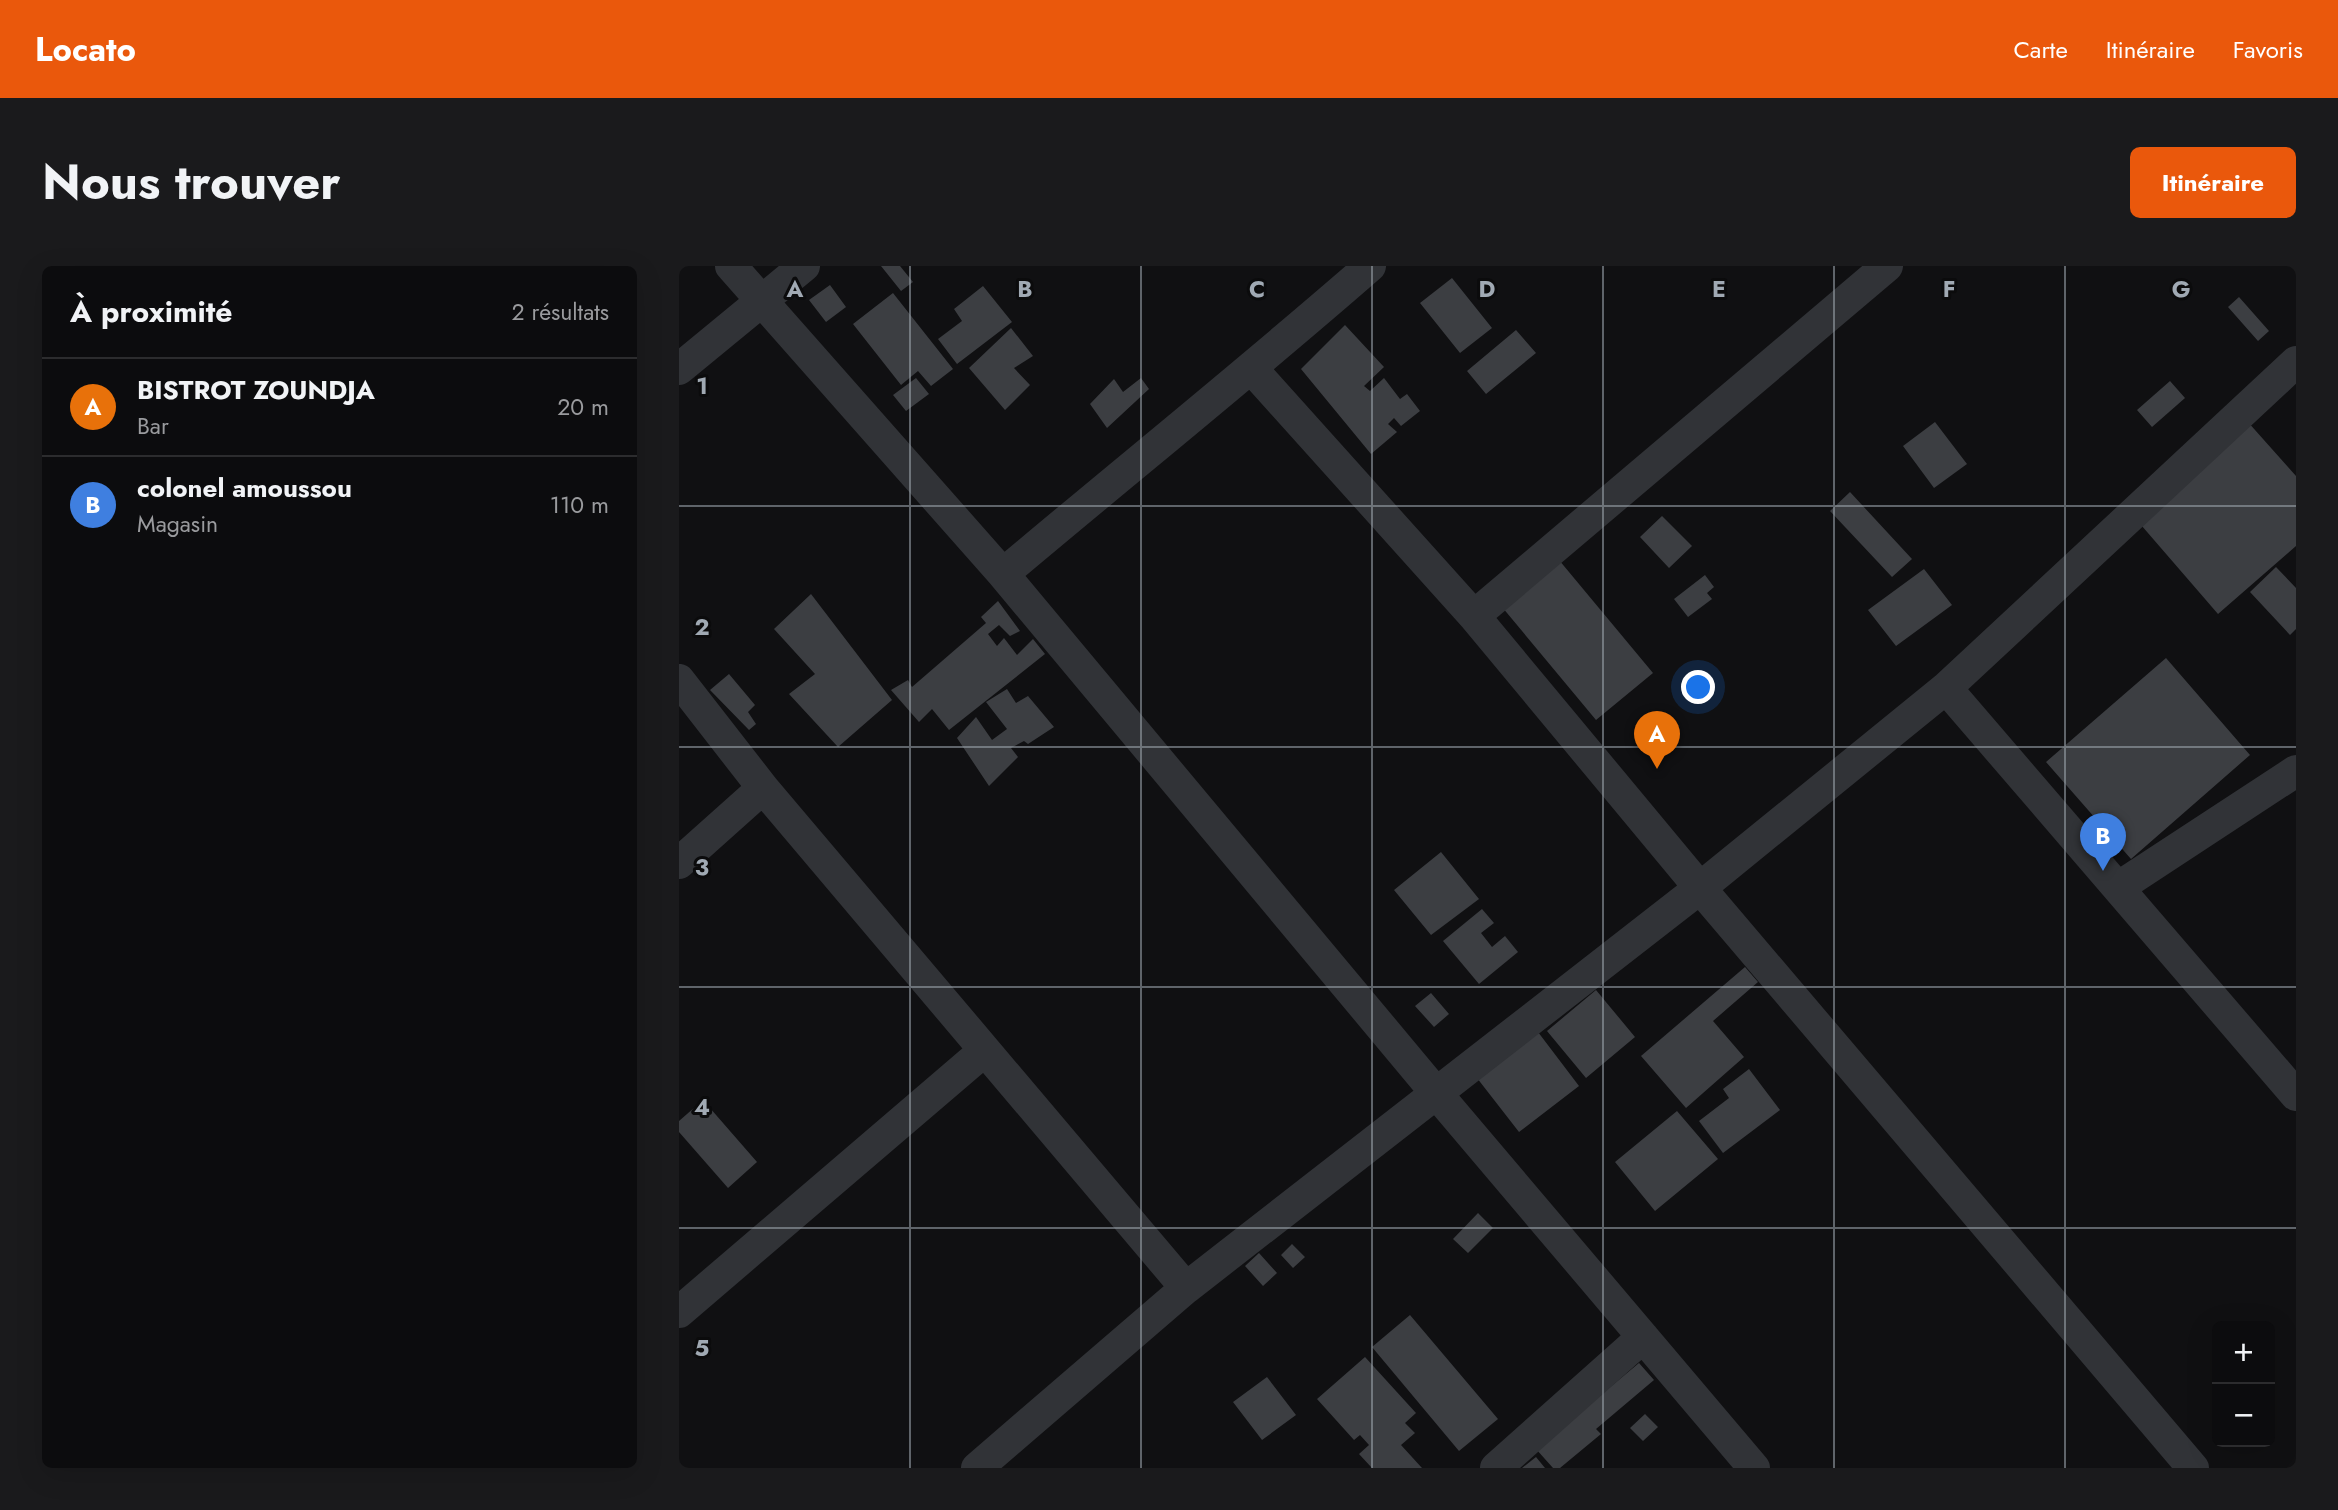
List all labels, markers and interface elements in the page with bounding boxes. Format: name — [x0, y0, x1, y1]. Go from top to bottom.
text: Locato — [35, 26, 136, 73]
text: Carte — [2013, 32, 2068, 67]
text: Itinéraire — [2106, 32, 2195, 67]
text: Favoris — [2233, 32, 2303, 67]
text: Nous trouver — [42, 147, 340, 217]
button: Itinéraire — [2130, 147, 2296, 218]
text: A — [786, 272, 804, 306]
text: B — [1017, 272, 1033, 306]
text: C — [1249, 272, 1265, 306]
text: D — [1479, 272, 1496, 306]
text: E — [1712, 272, 1726, 306]
text: F — [1943, 272, 1955, 306]
text: G — [2172, 272, 2190, 306]
text: À proximité — [70, 290, 233, 333]
text: 2 résultats — [512, 295, 609, 329]
text: 1 — [696, 369, 708, 403]
text: BISTROT ZOUNDJA — [137, 371, 375, 409]
text: A — [85, 390, 101, 424]
text: 20 m — [557, 390, 609, 424]
text: Bar — [137, 409, 169, 443]
text: colonel amoussou — [137, 469, 352, 507]
text: B — [85, 488, 101, 522]
text: 110 m — [550, 488, 609, 522]
text: Magasin — [137, 507, 218, 541]
text: 2 — [694, 610, 710, 644]
your location — [1681, 670, 1715, 704]
pin: A — [1634, 711, 1680, 769]
pin: B — [2080, 813, 2126, 871]
text: 3 — [695, 850, 709, 884]
text: 4 — [694, 1090, 710, 1124]
map controls — [2212, 1321, 2275, 1447]
button: + — [2212, 1321, 2275, 1384]
text: 5 — [695, 1331, 709, 1365]
button: − — [2212, 1384, 2275, 1447]

